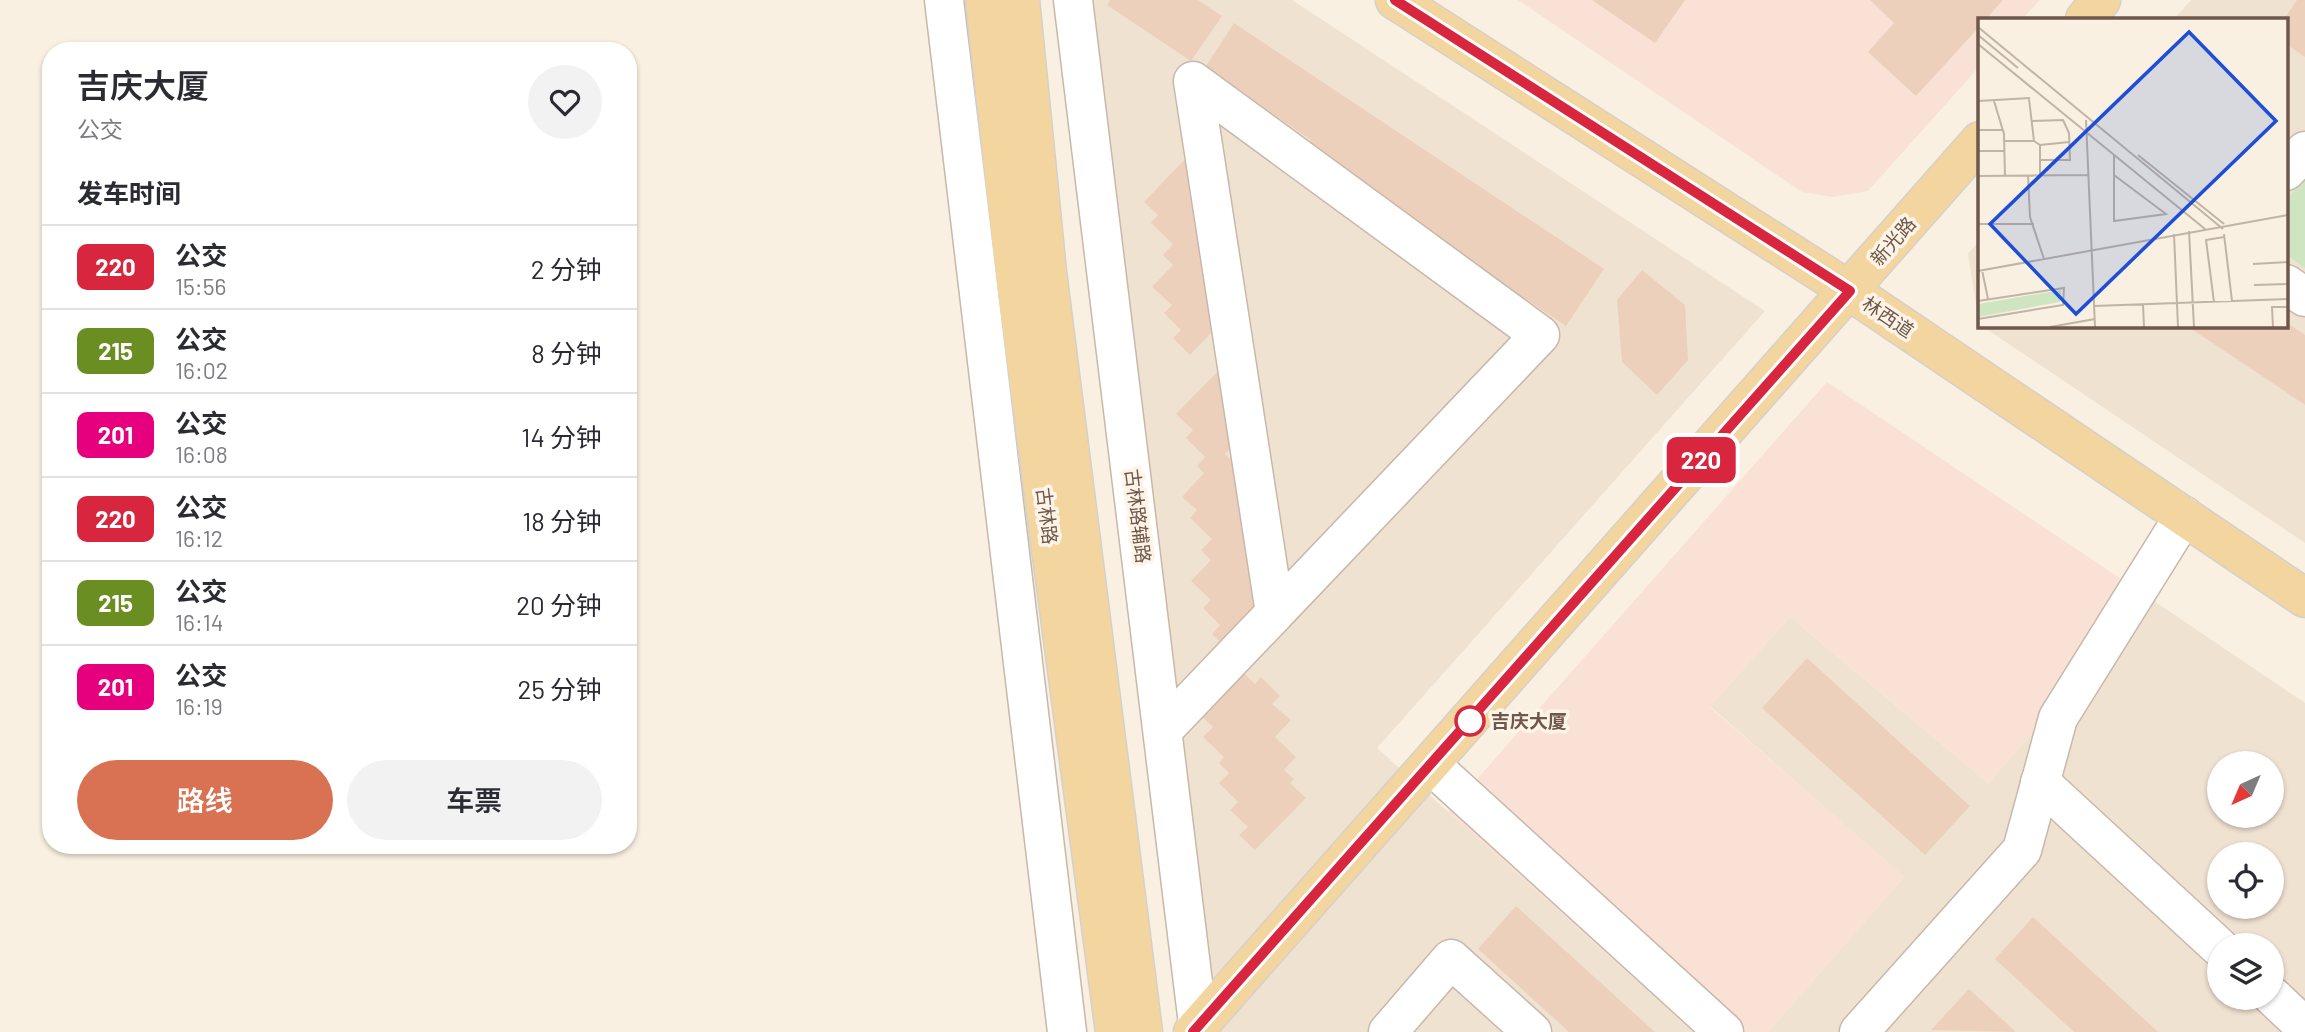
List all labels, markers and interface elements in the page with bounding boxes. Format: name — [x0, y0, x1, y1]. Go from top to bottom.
inset map — [1978, 18, 2288, 327]
text: 吉庆大厦 — [77, 65, 209, 105]
button: heart — [528, 65, 602, 139]
text: 公交 — [77, 115, 123, 143]
text: 发车时间 — [77, 177, 181, 208]
street label: 新光路 — [1865, 212, 1920, 270]
text: 公交 — [175, 239, 227, 270]
text: 220 — [95, 252, 136, 281]
text: 2 分钟 — [531, 253, 602, 284]
text: 15:56 — [175, 272, 226, 300]
street label: 林西道 — [1858, 291, 1918, 342]
text: 公交 — [175, 323, 227, 354]
text: 215 — [98, 336, 133, 365]
text: 8 分钟 — [531, 337, 602, 368]
text: 16:02 — [175, 356, 228, 384]
text: 公交 — [175, 407, 227, 438]
text: 201 — [98, 420, 133, 449]
text: 14 分钟 — [521, 421, 602, 452]
line badge: 220 — [1661, 437, 1741, 483]
text: 16:08 — [175, 440, 228, 468]
text: 220 — [1681, 445, 1721, 474]
street label: 古林路辅路 — [1121, 467, 1156, 564]
street label: 古林路 — [1033, 486, 1062, 546]
text: 公交 — [175, 491, 227, 522]
text: 220 — [95, 504, 136, 533]
text: 18 分钟 — [522, 505, 602, 536]
text: 16:12 — [175, 524, 223, 552]
text: 公交 — [175, 575, 227, 606]
text: 215 — [98, 588, 133, 617]
text: 20 分钟 — [516, 589, 602, 620]
text: 16:14 — [175, 608, 223, 636]
text: 公交 — [175, 659, 227, 690]
text: 201 — [98, 672, 133, 701]
text: 25 分钟 — [517, 673, 602, 704]
text: 16:19 — [175, 692, 223, 720]
marker: 吉庆大厦 — [1455, 706, 1485, 736]
place label: 吉庆大厦 — [1491, 709, 1567, 732]
north arrow — [2207, 751, 2284, 828]
map controls — [2207, 751, 2284, 1010]
button: 路线 — [77, 760, 333, 840]
button: 车票 — [347, 760, 602, 840]
button: locate — [2207, 842, 2284, 919]
button: layers — [2207, 933, 2284, 1010]

